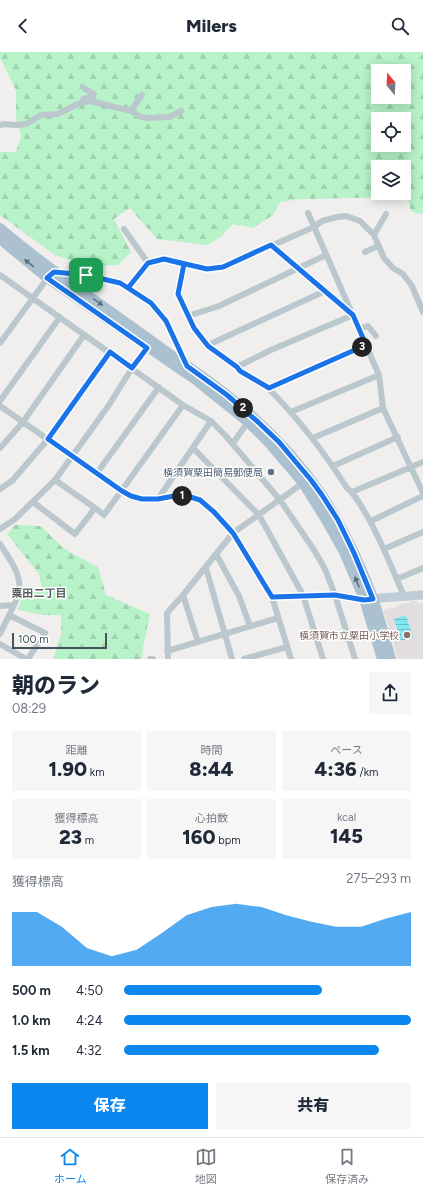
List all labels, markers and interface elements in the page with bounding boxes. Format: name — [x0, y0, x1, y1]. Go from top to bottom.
icon: back — [12, 15, 34, 37]
text: Milers — [186, 15, 237, 37]
icon: search — [389, 15, 411, 37]
north arrow — [371, 64, 411, 104]
map controls — [371, 64, 411, 200]
button: locate — [371, 112, 411, 152]
button: layers — [371, 160, 411, 200]
pin — [69, 258, 103, 292]
one-way arrow — [23, 259, 34, 267]
icon: arrive — [75, 264, 97, 286]
one-way arrow — [92, 298, 103, 306]
pin: 3 — [352, 337, 372, 357]
text: 3 — [359, 340, 365, 353]
pin: 2 — [233, 398, 253, 418]
text: 2 — [240, 401, 246, 414]
place label: 横須賀粟田簡易郵便局 — [163, 466, 263, 479]
marker: 横須賀粟田簡易郵便局 — [266, 467, 276, 477]
pin: 1 — [172, 486, 192, 506]
text: 1 — [180, 489, 184, 502]
one-way arrow — [354, 576, 360, 588]
district label: 粟田二丁目 — [12, 587, 67, 600]
place label: 横須賀市立粟田小学校 — [299, 629, 399, 642]
marker: 横須賀市立粟田小学校 — [402, 630, 412, 640]
scale bar — [12, 631, 107, 650]
text: 100 m — [18, 633, 49, 646]
text: 朝のラン — [12, 672, 100, 699]
button: share — [369, 672, 411, 714]
text: 08:29 — [12, 701, 46, 716]
text: 距離 — [66, 744, 88, 757]
text: 時間 — [201, 744, 223, 757]
text: ペース — [330, 744, 363, 757]
text: 1.90 — [48, 757, 87, 781]
text: 8:44 — [189, 757, 234, 781]
text: 4:36 — [315, 757, 357, 781]
text: km — [87, 766, 105, 779]
text: /km — [357, 766, 378, 779]
text: kcal — [337, 811, 356, 824]
text: 獲得標高 — [55, 812, 99, 825]
text: 心拍数 — [195, 812, 228, 825]
text: 145 — [330, 824, 363, 848]
text: 23 — [59, 825, 82, 849]
text: 160 — [182, 825, 216, 849]
text: m — [82, 834, 94, 847]
text: bpm — [216, 834, 241, 847]
text: 275–293 m — [346, 871, 411, 886]
text: 獲得標高 — [12, 874, 64, 889]
text: 500 m — [12, 983, 51, 998]
text: 4:50 — [76, 983, 103, 998]
text: 1.0 km — [12, 1013, 51, 1028]
text: 4:24 — [76, 1013, 103, 1028]
text: 1.5 km — [12, 1043, 50, 1058]
text: 4:32 — [76, 1043, 102, 1058]
button: 保存 — [12, 1083, 208, 1129]
button: 共有 — [216, 1083, 411, 1129]
tab: ホーム — [54, 1146, 87, 1186]
tab: 地図 — [195, 1146, 217, 1186]
tab: 保存済み — [325, 1146, 369, 1186]

